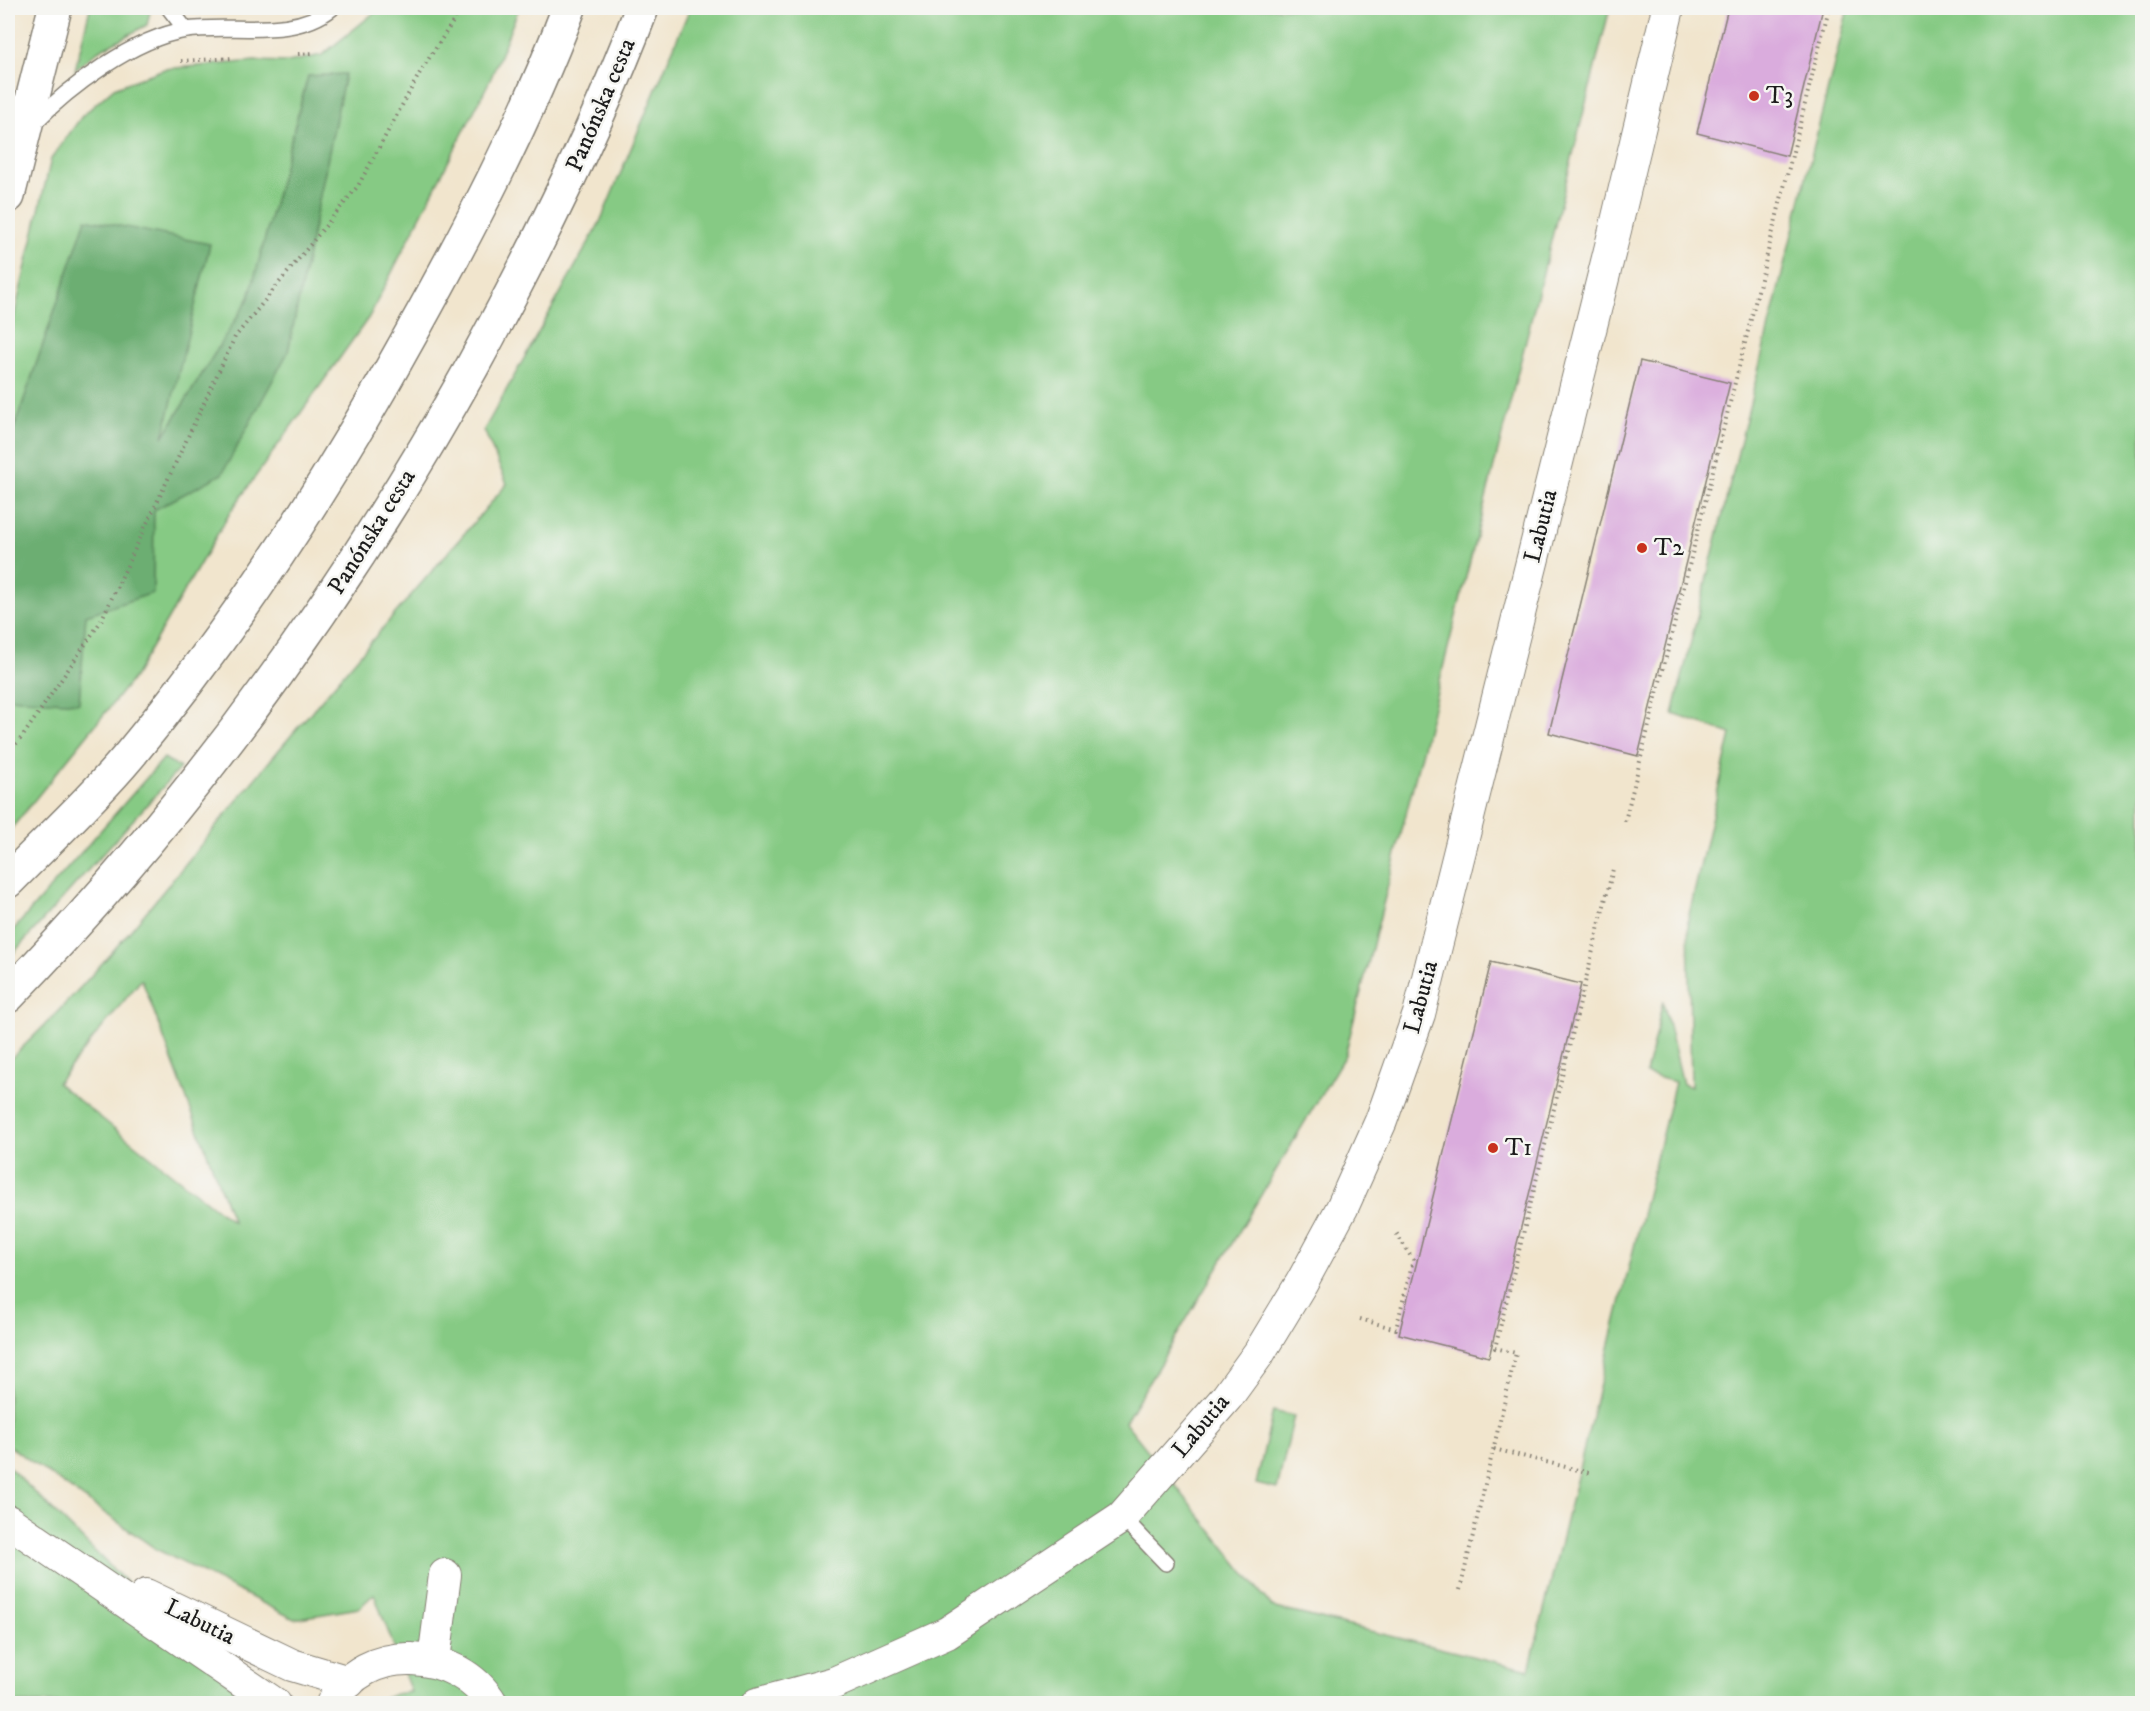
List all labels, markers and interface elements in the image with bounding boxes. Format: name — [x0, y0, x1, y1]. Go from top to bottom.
street label: Panónska cesta — [559, 33, 643, 176]
place label: T3 — [1766, 81, 1793, 111]
marker: T3 — [1747, 89, 1761, 103]
street label: Panónska cesta — [322, 463, 423, 600]
street label: Labutia — [1517, 485, 1565, 566]
place label: T2 — [1654, 533, 1684, 563]
marker: T2 — [1635, 541, 1649, 555]
street label: Labutia — [1397, 956, 1445, 1037]
place label: T1 — [1505, 1133, 1532, 1163]
marker: T1 — [1486, 1141, 1500, 1155]
street label: Labutia — [1166, 1387, 1237, 1464]
street label: Labutia — [160, 1592, 241, 1652]

